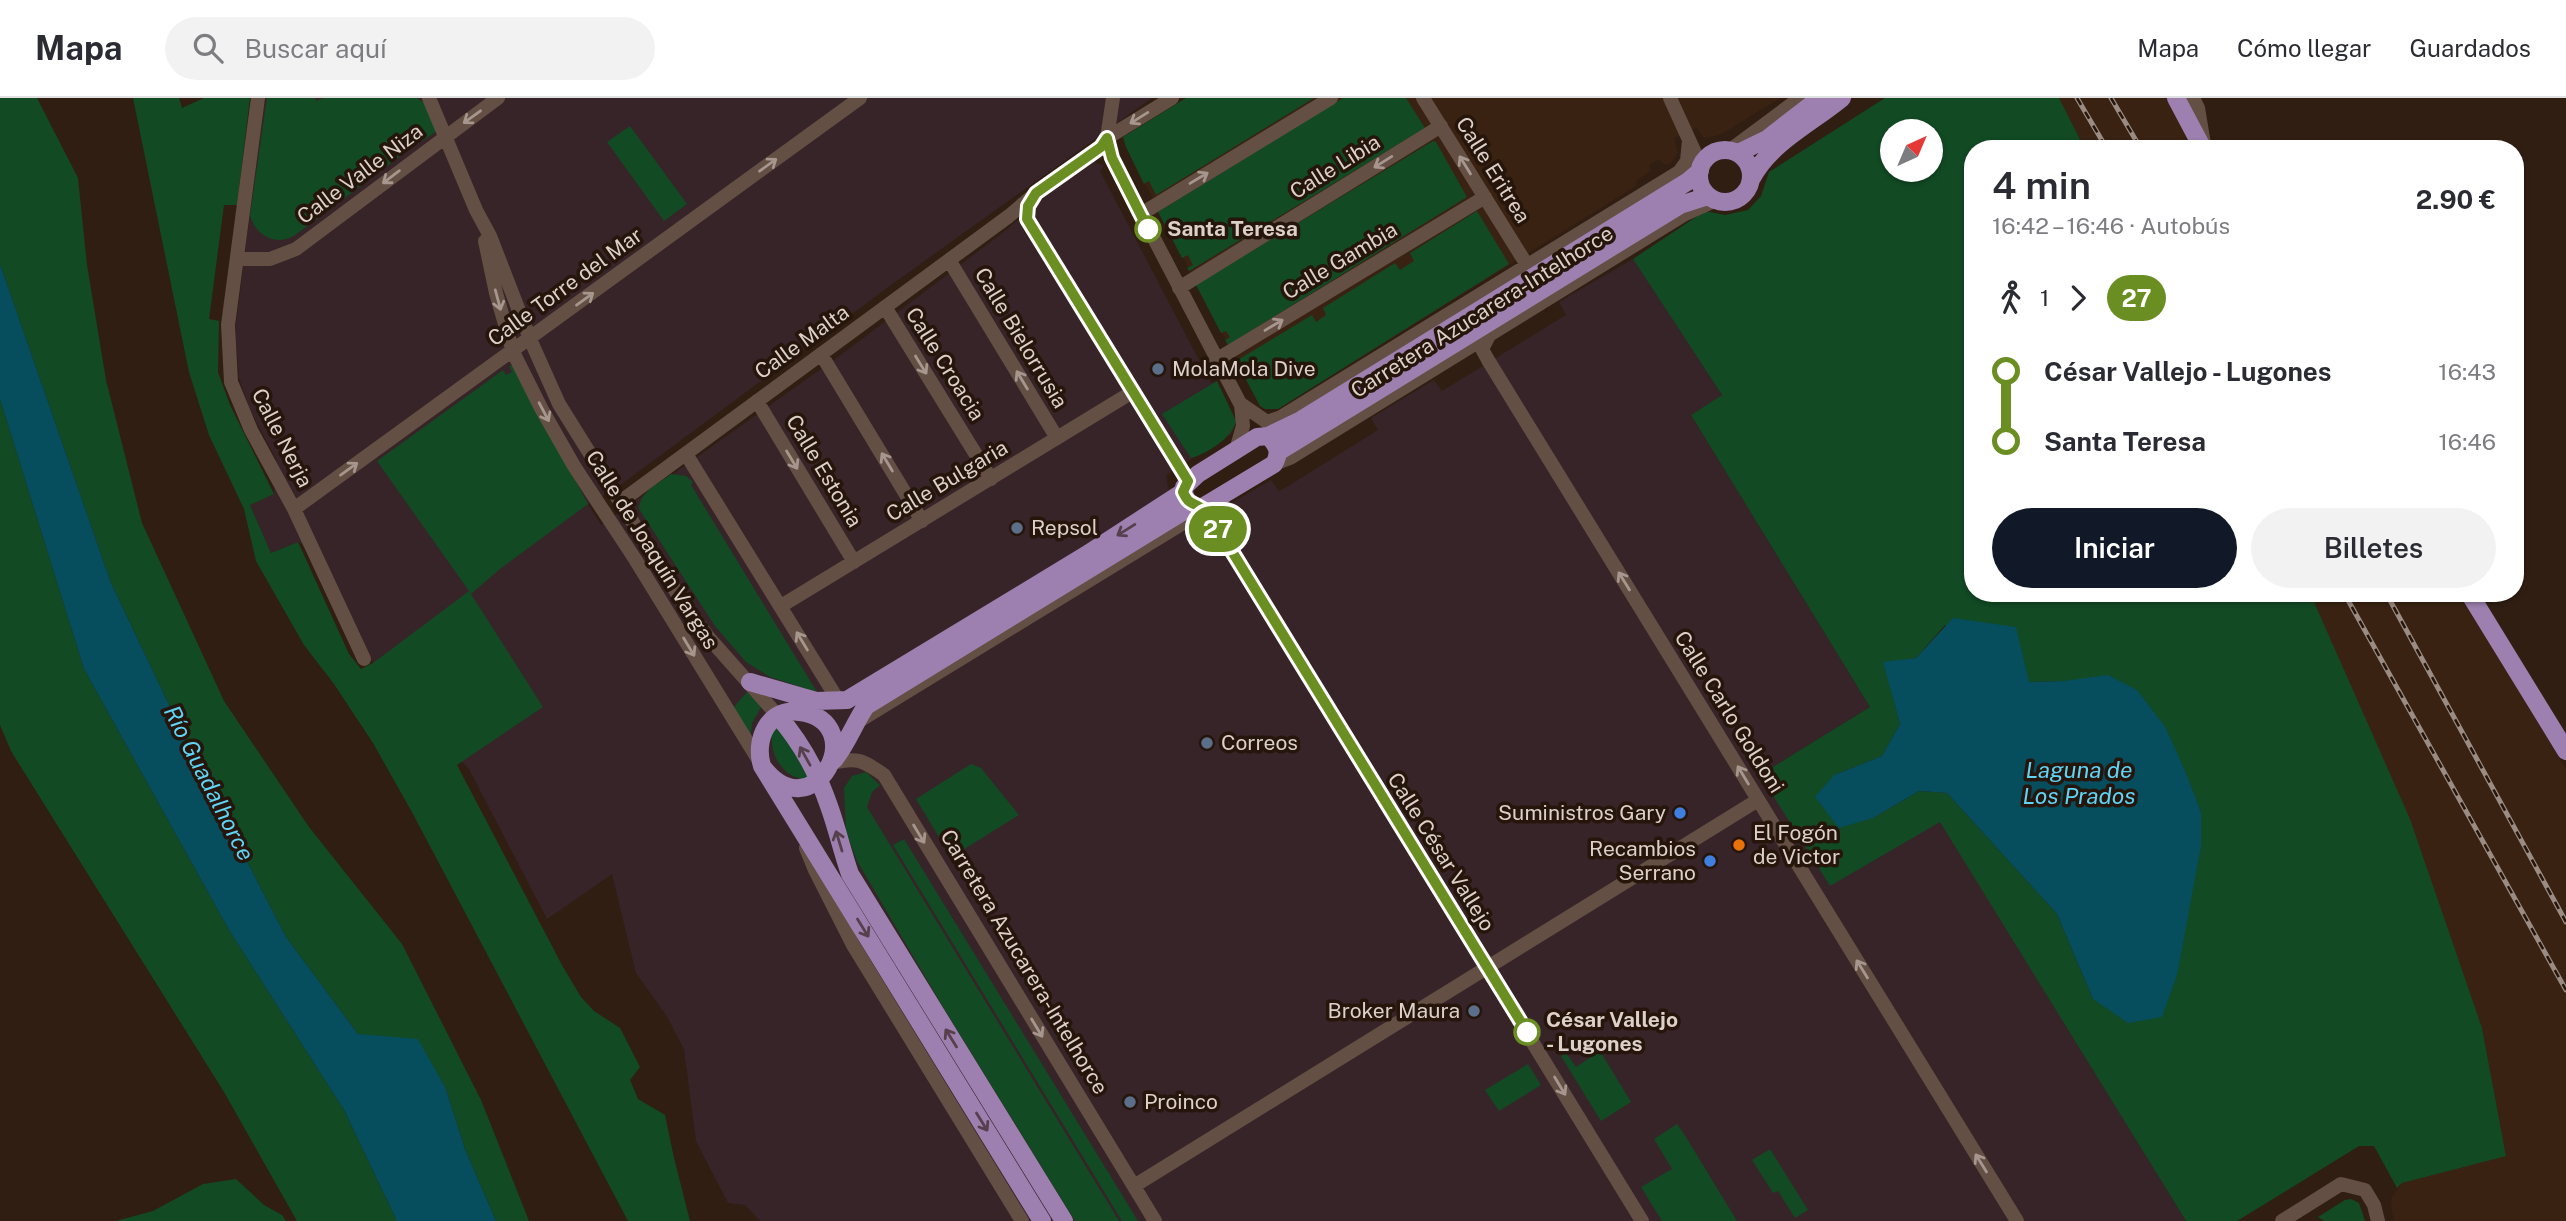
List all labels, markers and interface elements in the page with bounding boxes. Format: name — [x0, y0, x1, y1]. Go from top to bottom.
search box — [165, 17, 655, 80]
text: Mapa — [35, 29, 123, 67]
icon: search — [189, 29, 227, 67]
text: Buscar aquí — [245, 33, 386, 64]
text: Mapa — [2137, 34, 2199, 62]
text: Cómo llegar — [2237, 34, 2371, 62]
text: Guardados — [2409, 34, 2531, 62]
one-way arrow — [463, 110, 482, 124]
one-way arrow — [1130, 112, 1150, 126]
street label: Calle Eritrea — [1451, 112, 1536, 227]
street label: Calle Valle Niza — [292, 118, 427, 229]
north arrow — [1880, 119, 1942, 182]
map controls — [1880, 119, 1943, 182]
street label: Calle Libia — [1285, 129, 1384, 204]
one-way arrow — [1373, 155, 1393, 169]
one-way arrow — [1458, 156, 1472, 176]
one-way arrow — [758, 158, 777, 172]
text: 4 min — [1992, 163, 2091, 208]
one-way arrow — [382, 170, 401, 184]
one-way arrow — [1188, 171, 1208, 185]
text: 2.90 € — [2416, 184, 2496, 215]
text: 16:42 – 16:46 · Autobús — [1992, 212, 2230, 239]
marker: Santa Teresa — [1135, 216, 1161, 242]
place label: Santa Teresa — [1167, 216, 1298, 241]
street label: Calle Gambia — [1278, 217, 1402, 305]
street label: Carretera Azucarera-Intelhorce — [1346, 220, 1617, 403]
street label: Calle Torre del Mar — [483, 222, 647, 351]
street label: Calle Bielorrusia — [970, 263, 1073, 413]
icon: walk — [1992, 279, 2030, 317]
icon: forward — [2059, 279, 2097, 317]
text: 1 — [2040, 284, 2049, 311]
text: 27 — [2121, 284, 2152, 312]
one-way arrow — [492, 288, 505, 311]
one-way arrow — [575, 292, 594, 306]
street label: Calle Malta — [750, 299, 854, 384]
street label: Calle Croacia — [901, 303, 990, 425]
one-way arrow — [1264, 318, 1284, 332]
one-way arrow — [914, 355, 928, 375]
place label: MolaMola Dive — [1172, 356, 1316, 381]
text: César Vallejo - Lugones — [2044, 356, 2332, 387]
text: 16:43 — [2438, 358, 2496, 385]
marker: MolaMola Dive — [1150, 361, 1166, 377]
one-way arrow — [1015, 370, 1029, 390]
street label: Calle Nerja — [247, 384, 318, 491]
one-way arrow — [537, 402, 551, 422]
street label: Calle Estonia — [781, 410, 868, 531]
text: Santa Teresa — [2044, 426, 2206, 457]
text: 16:46 — [2439, 428, 2496, 455]
street label: Calle Bulgaria — [882, 435, 1012, 527]
street label: Calle de Joaquín Vargas — [581, 446, 724, 654]
one-way arrow — [786, 449, 800, 469]
one-way arrow — [879, 453, 893, 473]
one-way arrow — [339, 462, 358, 476]
line badge: 27 — [1186, 506, 1250, 552]
button: Iniciar — [1992, 508, 2237, 588]
button: Billetes — [2251, 508, 2496, 588]
place label: Repsol — [1031, 515, 1098, 540]
text: 27 — [1203, 515, 1233, 543]
marker: Repsol — [1009, 520, 1025, 536]
one-way arrow — [1117, 523, 1137, 537]
one-way arrow — [1617, 572, 1631, 592]
street label: Calle Carlo Goldoni — [1669, 626, 1789, 797]
one-way arrow — [795, 632, 809, 652]
one-way arrow — [682, 637, 696, 657]
water label: Río Guadalhorce — [159, 701, 260, 865]
place label: Correos — [1221, 730, 1298, 755]
marker: Correos — [1199, 735, 1215, 751]
one-way arrow — [798, 746, 812, 766]
water label: Laguna de Los Prados — [2022, 756, 2136, 809]
one-way arrow — [1736, 766, 1750, 786]
street label: Calle César Vallejo — [1383, 768, 1500, 936]
place label: Suministros Gary — [1498, 800, 1666, 825]
marker: Suministros Gary — [1672, 805, 1688, 821]
place label: El Fogón de Victor — [1753, 820, 1840, 869]
one-way arrow — [912, 823, 926, 843]
street label: Carretera Azucarera-Intelhorce — [935, 825, 1113, 1099]
one-way arrow — [831, 830, 844, 852]
place label: Recambios Serrano — [1589, 836, 1696, 885]
marker: El Fogón de Victor — [1731, 837, 1747, 853]
marker: Recambios Serrano — [1702, 853, 1718, 869]
one-way arrow — [856, 918, 870, 938]
one-way arrow — [1855, 960, 1870, 979]
place label: Broker Maura — [1328, 998, 1460, 1023]
marker: Broker Maura — [1466, 1003, 1482, 1019]
place label: César Vallejo - Lugones — [1546, 1007, 1678, 1056]
one-way arrow — [1031, 1017, 1045, 1037]
marker: César Vallejo - Lugones — [1514, 1019, 1540, 1045]
one-way arrow — [944, 1028, 958, 1048]
one-way arrow — [1553, 1075, 1567, 1095]
place label: Proinco — [1144, 1089, 1218, 1114]
marker: Proinco — [1122, 1094, 1138, 1110]
one-way arrow — [975, 1112, 989, 1132]
one-way arrow — [1974, 1153, 1988, 1173]

